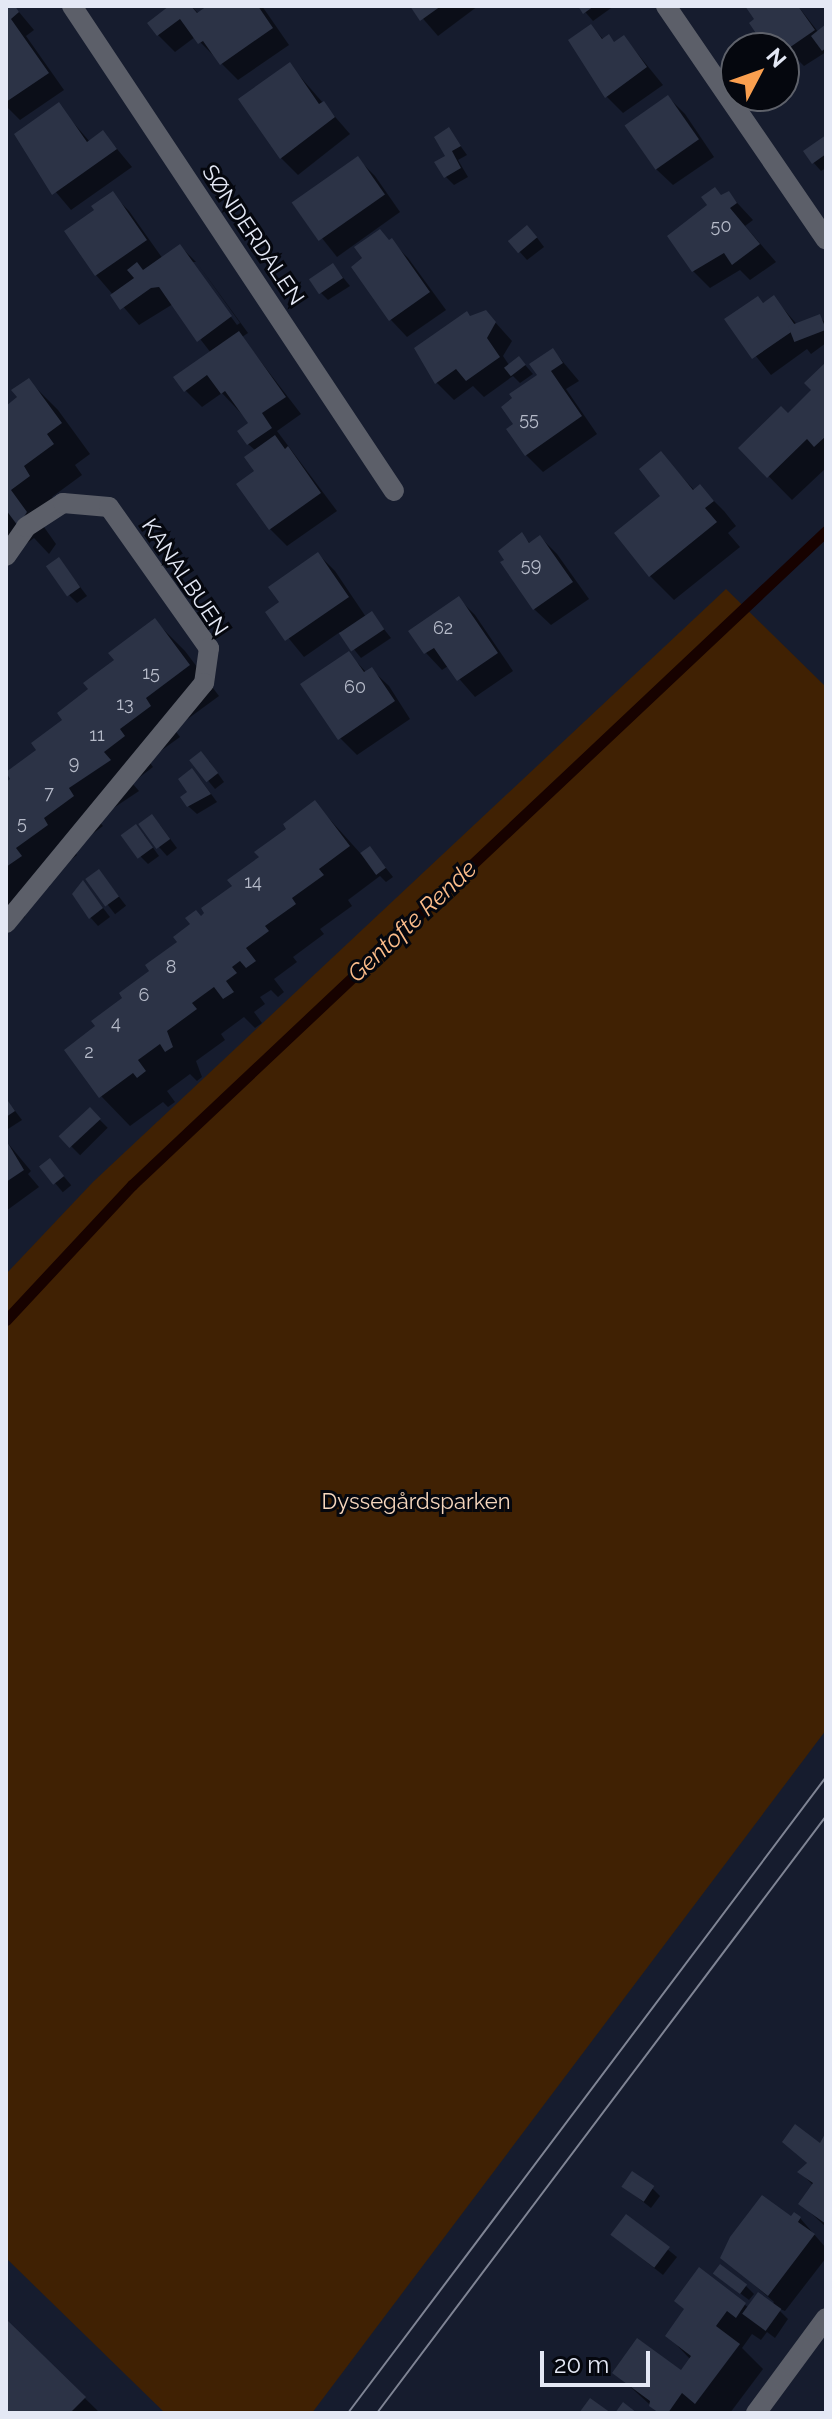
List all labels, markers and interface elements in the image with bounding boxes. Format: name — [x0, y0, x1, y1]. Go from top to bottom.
north arrow — [720, 32, 800, 112]
text: N — [761, 43, 792, 72]
street label: SØNDERDALEN — [196, 160, 310, 310]
house number: 50 — [711, 215, 731, 237]
house number: 55 — [519, 408, 539, 430]
street label: KANALBUEN — [136, 514, 234, 640]
house number: 59 — [521, 554, 541, 576]
house number: 62 — [433, 617, 453, 639]
house number: 15 — [142, 662, 160, 684]
house number: 60 — [344, 676, 366, 698]
house number: 13 — [116, 693, 134, 715]
house number: 11 — [89, 724, 105, 746]
house number: 9 — [69, 752, 79, 774]
house number: 7 — [44, 782, 54, 804]
house number: 5 — [17, 812, 27, 834]
water label: Gentofte Rende — [342, 854, 482, 988]
house number: 14 — [244, 871, 262, 893]
house number: 8 — [166, 956, 176, 978]
house number: 6 — [139, 984, 149, 1006]
house number: 4 — [111, 1012, 121, 1034]
house number: 2 — [84, 1041, 94, 1063]
park label: Dyssegårdsparken — [322, 1489, 510, 1515]
scale bar — [544, 2335, 654, 2385]
text: 20 m — [554, 2350, 609, 2379]

